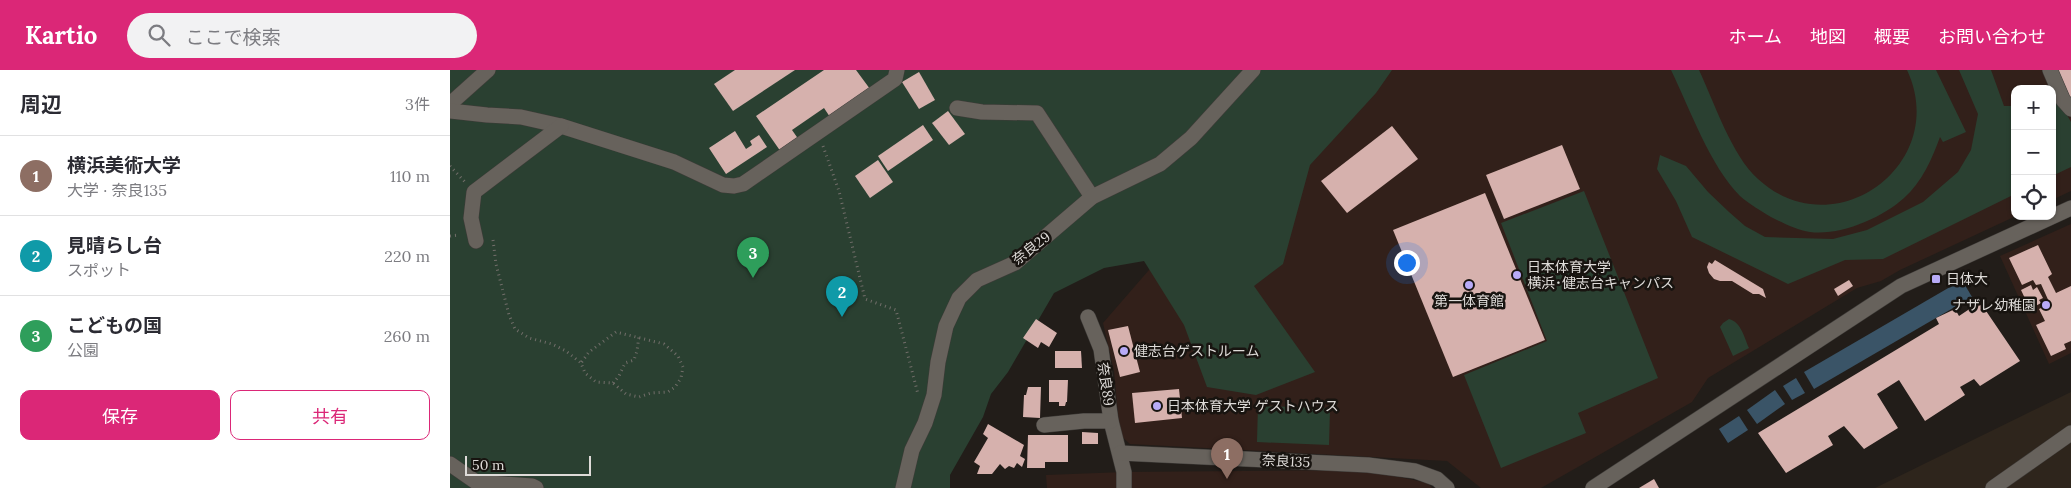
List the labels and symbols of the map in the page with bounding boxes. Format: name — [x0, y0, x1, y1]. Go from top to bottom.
street label: 奈良29 — [1008, 227, 1054, 269]
pin: 3 — [737, 237, 769, 278]
your location — [1394, 250, 1420, 276]
place label: 日本体育大学 横浜･健志台キャンパス — [1527, 258, 1674, 292]
marker: 日本体育大学 横浜･健志台キャンパス — [1511, 269, 1523, 281]
place label: 日体大 — [1946, 270, 1988, 288]
marker: 日体大 — [1930, 273, 1942, 285]
pin: 2 — [826, 276, 858, 317]
marker: 第一体育館 — [1463, 279, 1475, 291]
place label: 第一体育館 — [1434, 292, 1504, 310]
place label: ナザレ幼稚園 — [1952, 296, 2036, 314]
marker: ナザレ幼稚園 — [2040, 299, 2052, 311]
place label: 健志台ゲストルーム — [1134, 342, 1260, 360]
marker: 健志台ゲストルーム — [1118, 345, 1130, 357]
street label: 奈良89 — [1094, 361, 1118, 407]
place label: 日本体育大学 ゲストハウス — [1167, 397, 1339, 415]
marker: 日本体育大学 ゲストハウス — [1151, 400, 1163, 412]
pin: 1 — [1211, 438, 1243, 479]
street label: 奈良135 — [1261, 451, 1311, 471]
scale bar — [465, 453, 591, 476]

